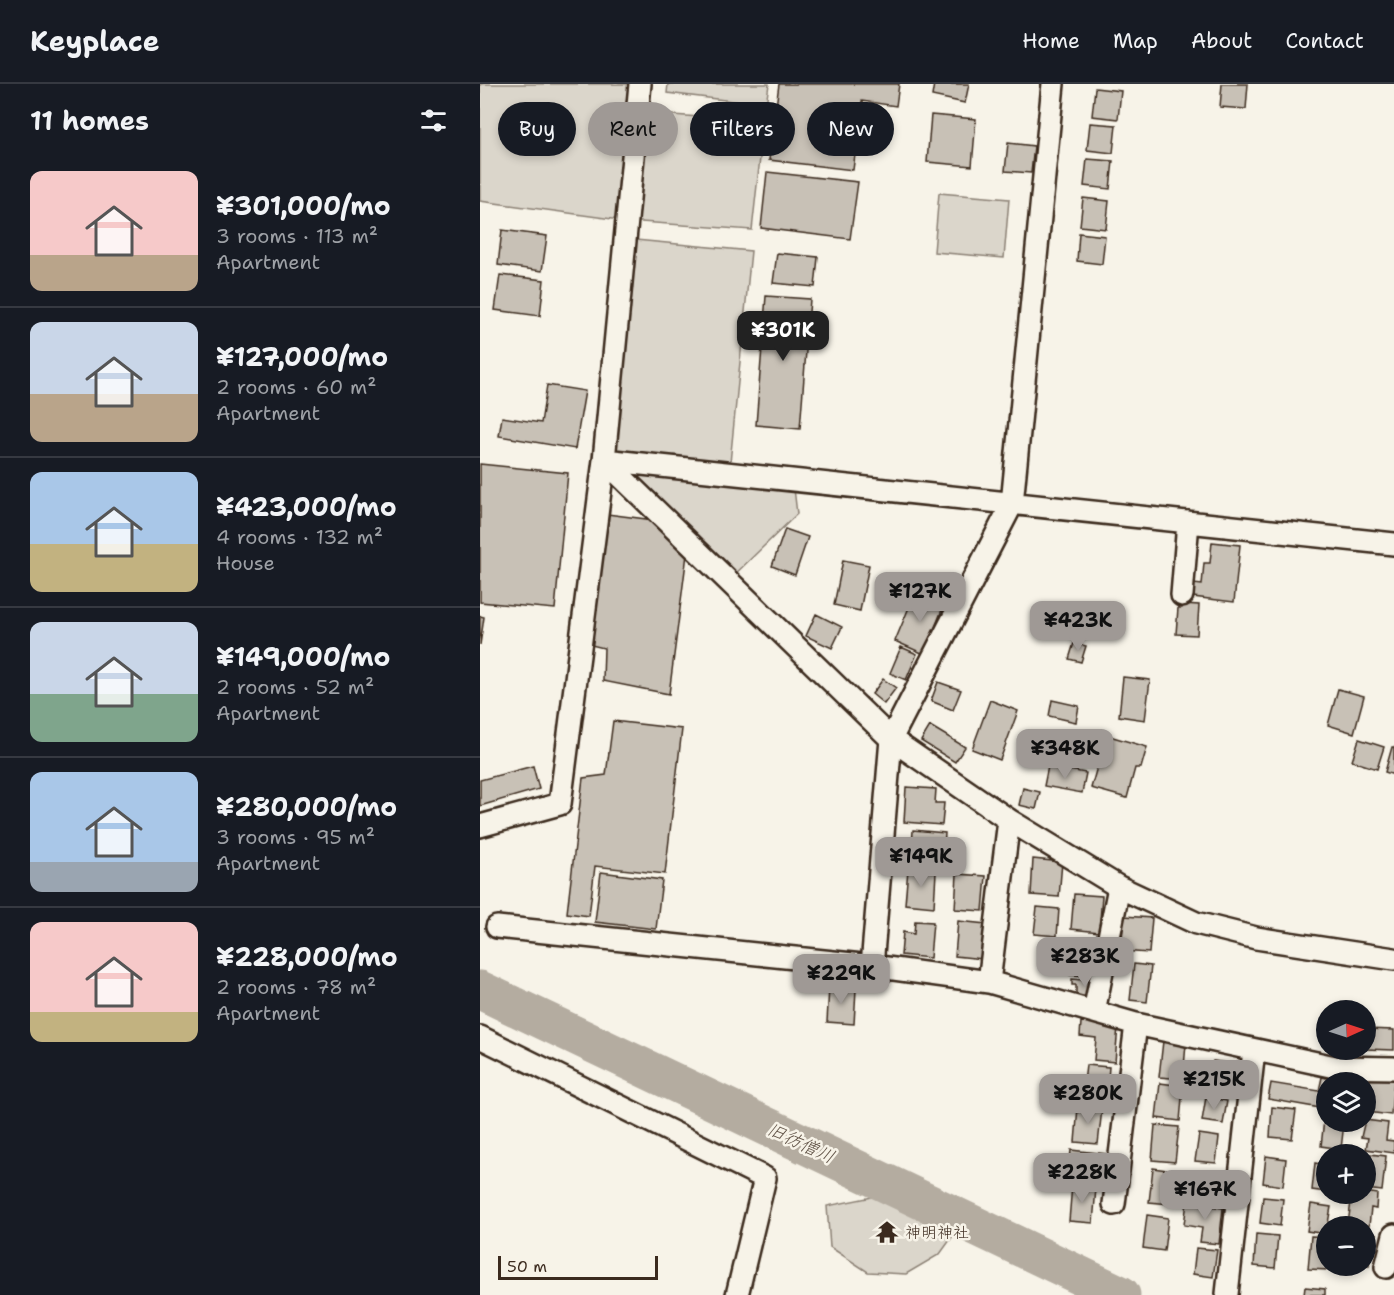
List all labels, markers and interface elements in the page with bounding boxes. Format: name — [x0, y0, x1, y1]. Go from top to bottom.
text: Keyplace — [30, 22, 160, 60]
text: Home — [1022, 27, 1080, 55]
text: Map — [1113, 27, 1158, 55]
text: About — [1191, 27, 1252, 55]
text: Contact — [1285, 27, 1364, 55]
chip: Buy — [498, 102, 576, 156]
chip: Rent — [588, 102, 678, 156]
chip: Filters — [690, 102, 795, 156]
chip: New — [807, 102, 894, 156]
text: 11 homes — [30, 103, 149, 138]
icon: filters — [417, 104, 450, 137]
text: ¥301,000/mo — [216, 188, 391, 223]
icon: home — [78, 195, 150, 267]
text: 3 rooms · 113 m² — [216, 223, 378, 249]
text: Apartment — [216, 249, 320, 275]
pin: ¥301K — [741, 311, 825, 362]
text: ¥301K — [751, 317, 815, 343]
text: ¥127,000/mo — [216, 339, 388, 374]
icon: home — [78, 346, 150, 418]
text: 2 rooms · 60 m² — [216, 374, 376, 400]
text: Apartment — [216, 400, 320, 426]
text: ¥423,000/mo — [216, 489, 397, 524]
icon: home — [78, 496, 150, 568]
text: 4 rooms · 132 m² — [216, 524, 383, 550]
text: House — [216, 550, 275, 576]
pin: ¥127K — [878, 572, 962, 623]
text: ¥127K — [889, 578, 951, 604]
pin: ¥423K — [1036, 601, 1120, 652]
text: ¥423K — [1044, 607, 1112, 633]
text: ¥149,000/mo — [216, 639, 390, 674]
icon: home — [78, 646, 150, 718]
text: 2 rooms · 52 m² — [216, 674, 374, 700]
text: Apartment — [216, 700, 320, 726]
pin: ¥348K — [1023, 729, 1107, 780]
text: ¥348K — [1030, 735, 1100, 761]
text: ¥280,000/mo — [216, 789, 397, 824]
icon: home — [78, 796, 150, 868]
text: 3 rooms · 95 m² — [216, 824, 375, 850]
pin: ¥149K — [879, 837, 963, 888]
text: ¥149K — [889, 843, 953, 869]
text: Apartment — [216, 850, 320, 876]
pin: ¥283K — [1043, 937, 1127, 988]
text: ¥228,000/mo — [216, 939, 398, 974]
text: ¥283K — [1050, 943, 1120, 969]
icon: home — [78, 946, 150, 1018]
pin: ¥229K — [799, 954, 883, 1005]
text: ¥229K — [807, 960, 875, 986]
text: 2 rooms · 78 m² — [216, 974, 376, 1000]
text: Apartment — [216, 1000, 320, 1026]
north arrow — [1316, 1000, 1376, 1060]
map controls — [1316, 1000, 1376, 1276]
pin: ¥215K — [1172, 1060, 1256, 1111]
text: ¥215K — [1183, 1066, 1245, 1092]
button: layers — [1316, 1072, 1376, 1132]
pin: ¥280K — [1046, 1074, 1130, 1125]
text: ¥280K — [1053, 1080, 1123, 1106]
water label: 旧彷僧川 — [763, 1117, 839, 1169]
button: + — [1316, 1144, 1376, 1204]
pin: ¥228K — [1040, 1153, 1124, 1204]
text: ¥228K — [1047, 1159, 1117, 1185]
pin: ¥167K — [1163, 1170, 1247, 1221]
text: ¥167K — [1174, 1176, 1236, 1202]
button: − — [1316, 1216, 1376, 1276]
temple icon: 神明神社 — [874, 1219, 900, 1245]
place label: 神明神社 — [905, 1222, 969, 1243]
scale bar — [498, 1253, 658, 1280]
text: 50 m — [507, 1256, 547, 1277]

